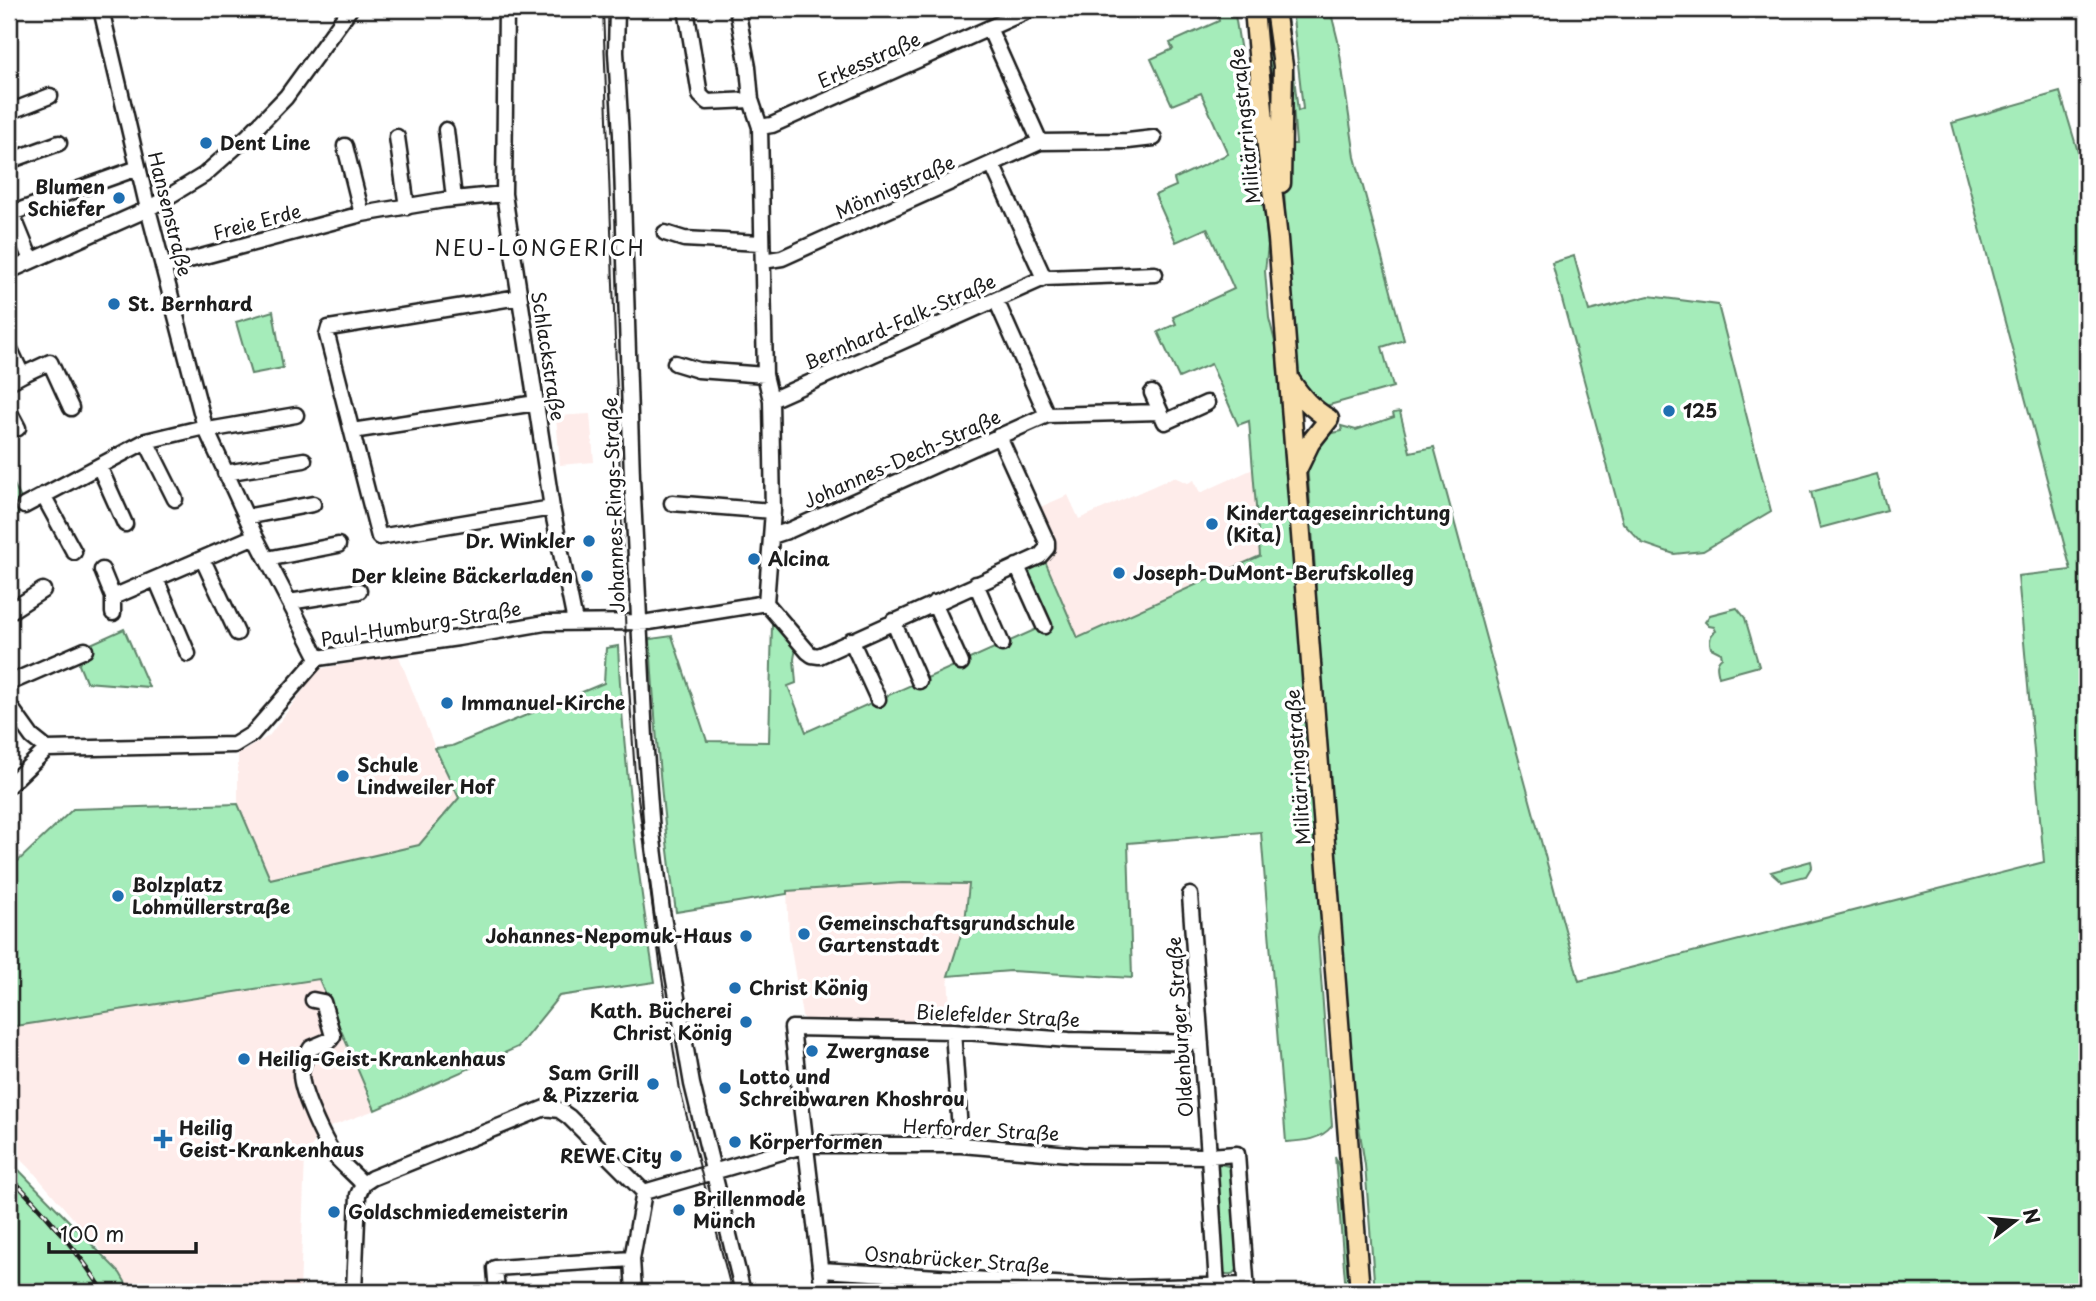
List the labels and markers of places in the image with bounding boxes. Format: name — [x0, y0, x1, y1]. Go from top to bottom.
place label: Dent Line — [220, 128, 311, 156]
marker: Dent Line — [198, 135, 214, 151]
place label: Blumen Schiefer — [27, 172, 105, 222]
marker: Blumen Schiefer — [111, 190, 127, 206]
place label: St. Bernhard — [128, 289, 253, 317]
marker: St. Bernhard — [106, 296, 122, 312]
place label: 125 — [1683, 396, 1717, 424]
marker: 125 — [1661, 403, 1677, 419]
place label: Kindertageseinrichtung (Kita) — [1226, 498, 1450, 548]
marker: Kindertageseinrichtung (Kita) — [1204, 516, 1220, 532]
place label: Dr. Winkler — [466, 526, 575, 554]
marker: Dr. Winkler — [581, 533, 597, 549]
place label: Alcina — [768, 544, 830, 572]
marker: Alcina — [746, 551, 762, 567]
place label: Joseph-DuMont-Berufskolleg — [1133, 558, 1414, 586]
place label: Der kleine Bäckerladen — [351, 561, 573, 589]
marker: Joseph-DuMont-Berufskolleg — [1111, 565, 1127, 581]
marker: Der kleine Bäckerladen — [579, 568, 595, 584]
place label: Immanuel-Kirche — [461, 688, 625, 716]
marker: Immanuel-Kirche — [439, 695, 455, 711]
place label: Schule Lindweiler Hof — [357, 750, 496, 800]
marker: Schule Lindweiler Hof — [335, 768, 351, 784]
place label: Bolzplatz Lohmüllerstraße — [132, 870, 290, 920]
marker: Bolzplatz Lohmüllerstraße — [110, 888, 126, 904]
place label: Gemeinschaftsgrundschule Gartenstadt — [818, 908, 1075, 958]
place label: Johannes-Nepomuk-Haus — [485, 921, 732, 949]
marker: Gemeinschaftsgrundschule Gartenstadt — [796, 926, 812, 942]
marker: Johannes-Nepomuk-Haus — [738, 928, 754, 944]
place label: Christ König — [749, 973, 868, 1001]
marker: Christ König — [727, 980, 743, 996]
place label: Kath. Bücherei Christ König — [590, 996, 732, 1046]
marker: Kath. Bücherei Christ König — [738, 1014, 754, 1030]
place label: Zwergnase — [826, 1036, 929, 1064]
marker: Zwergnase — [804, 1043, 820, 1059]
place label: Heilig-Geist-Krankenhaus — [258, 1044, 506, 1072]
marker: Heilig-Geist-Krankenhaus — [236, 1051, 252, 1067]
place label: Sam Grill & Pizzeria — [542, 1058, 639, 1108]
place label: Lotto und Schreibwaren Khoshrou — [739, 1062, 965, 1112]
marker: Sam Grill & Pizzeria — [645, 1076, 661, 1092]
marker: Lotto und Schreibwaren Khoshrou — [717, 1080, 733, 1096]
place label: Heilig Geist-Krankenhaus — [179, 1113, 364, 1163]
place label: Körperformen — [749, 1127, 883, 1155]
marker: Heilig Geist-Krankenhaus — [153, 1129, 173, 1149]
marker: Körperformen — [727, 1134, 743, 1150]
place label: REWE City — [560, 1141, 662, 1169]
marker: REWE City — [668, 1148, 684, 1164]
place label: Brillenmode Münch — [693, 1184, 806, 1234]
place label: Goldschmiedemeisterin — [348, 1197, 568, 1225]
marker: Brillenmode Münch — [671, 1202, 687, 1218]
marker: Goldschmiedemeisterin — [326, 1204, 342, 1220]

